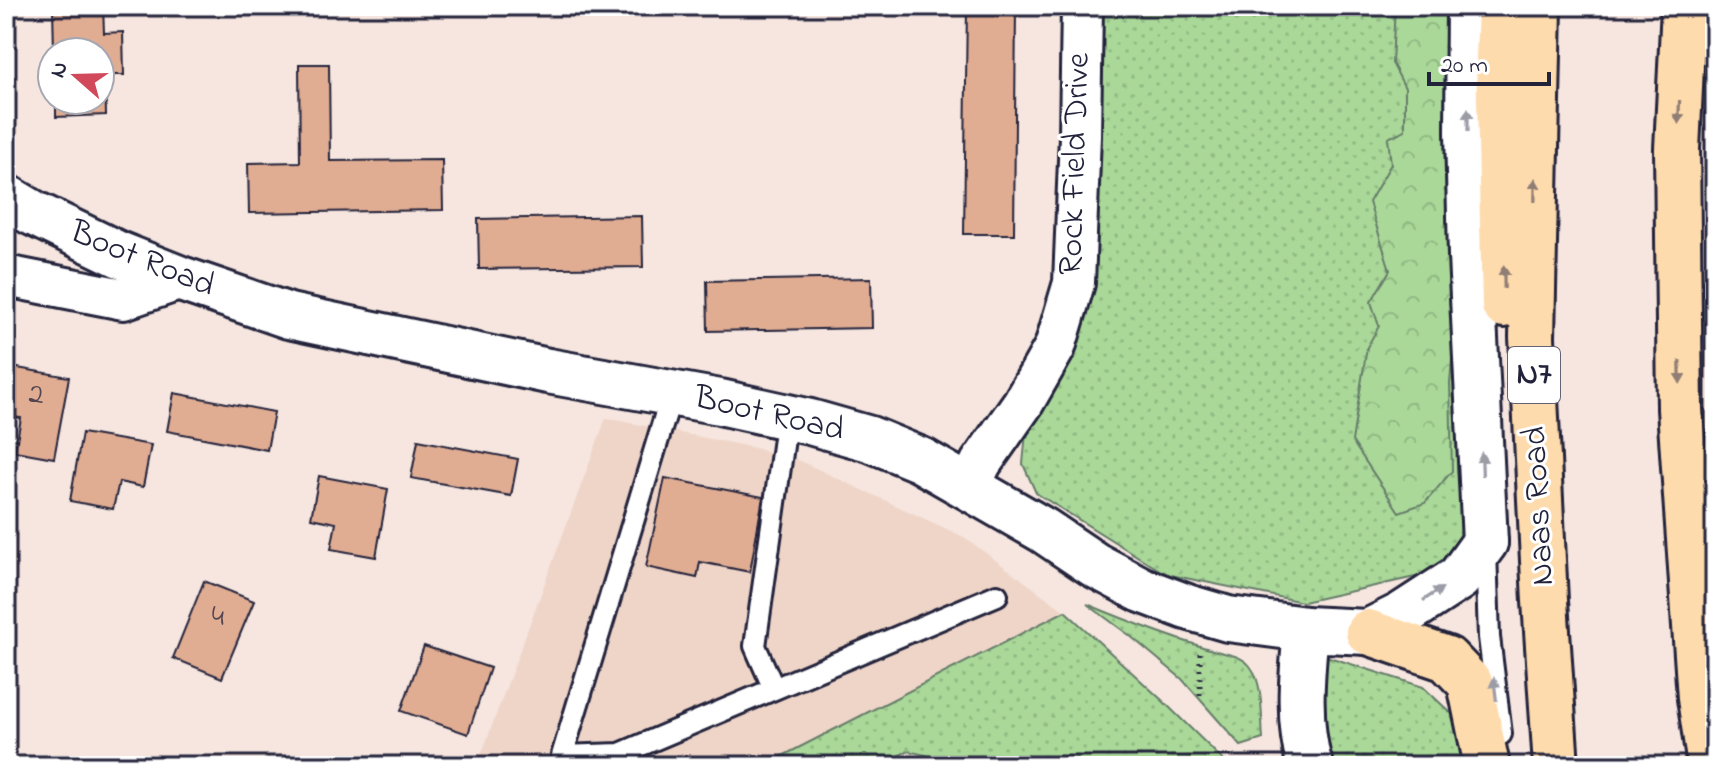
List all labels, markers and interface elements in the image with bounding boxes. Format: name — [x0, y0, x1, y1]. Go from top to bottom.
north arrow — [36, 36, 116, 116]
scale bar — [1429, 36, 1549, 86]
text: 20 m — [1441, 49, 1488, 84]
street label: Rock Field Drive — [1047, 51, 1105, 276]
text: N — [42, 58, 78, 83]
one-way arrow — [1672, 100, 1685, 125]
one-way arrow — [1462, 107, 1474, 132]
one-way arrow — [1528, 177, 1541, 202]
street label: Boot Road — [61, 208, 222, 312]
one-way arrow — [1497, 264, 1510, 289]
road number: N7 — [1508, 347, 1560, 403]
one-way arrow — [1674, 360, 1686, 385]
street label: Boot Road — [688, 373, 849, 456]
house number: 2 — [29, 374, 44, 418]
street label: Naas Road — [1511, 425, 1569, 587]
one-way arrow — [1476, 451, 1489, 476]
one-way arrow — [1423, 587, 1444, 602]
house number: 4 — [212, 596, 224, 640]
one-way arrow — [1489, 676, 1502, 701]

